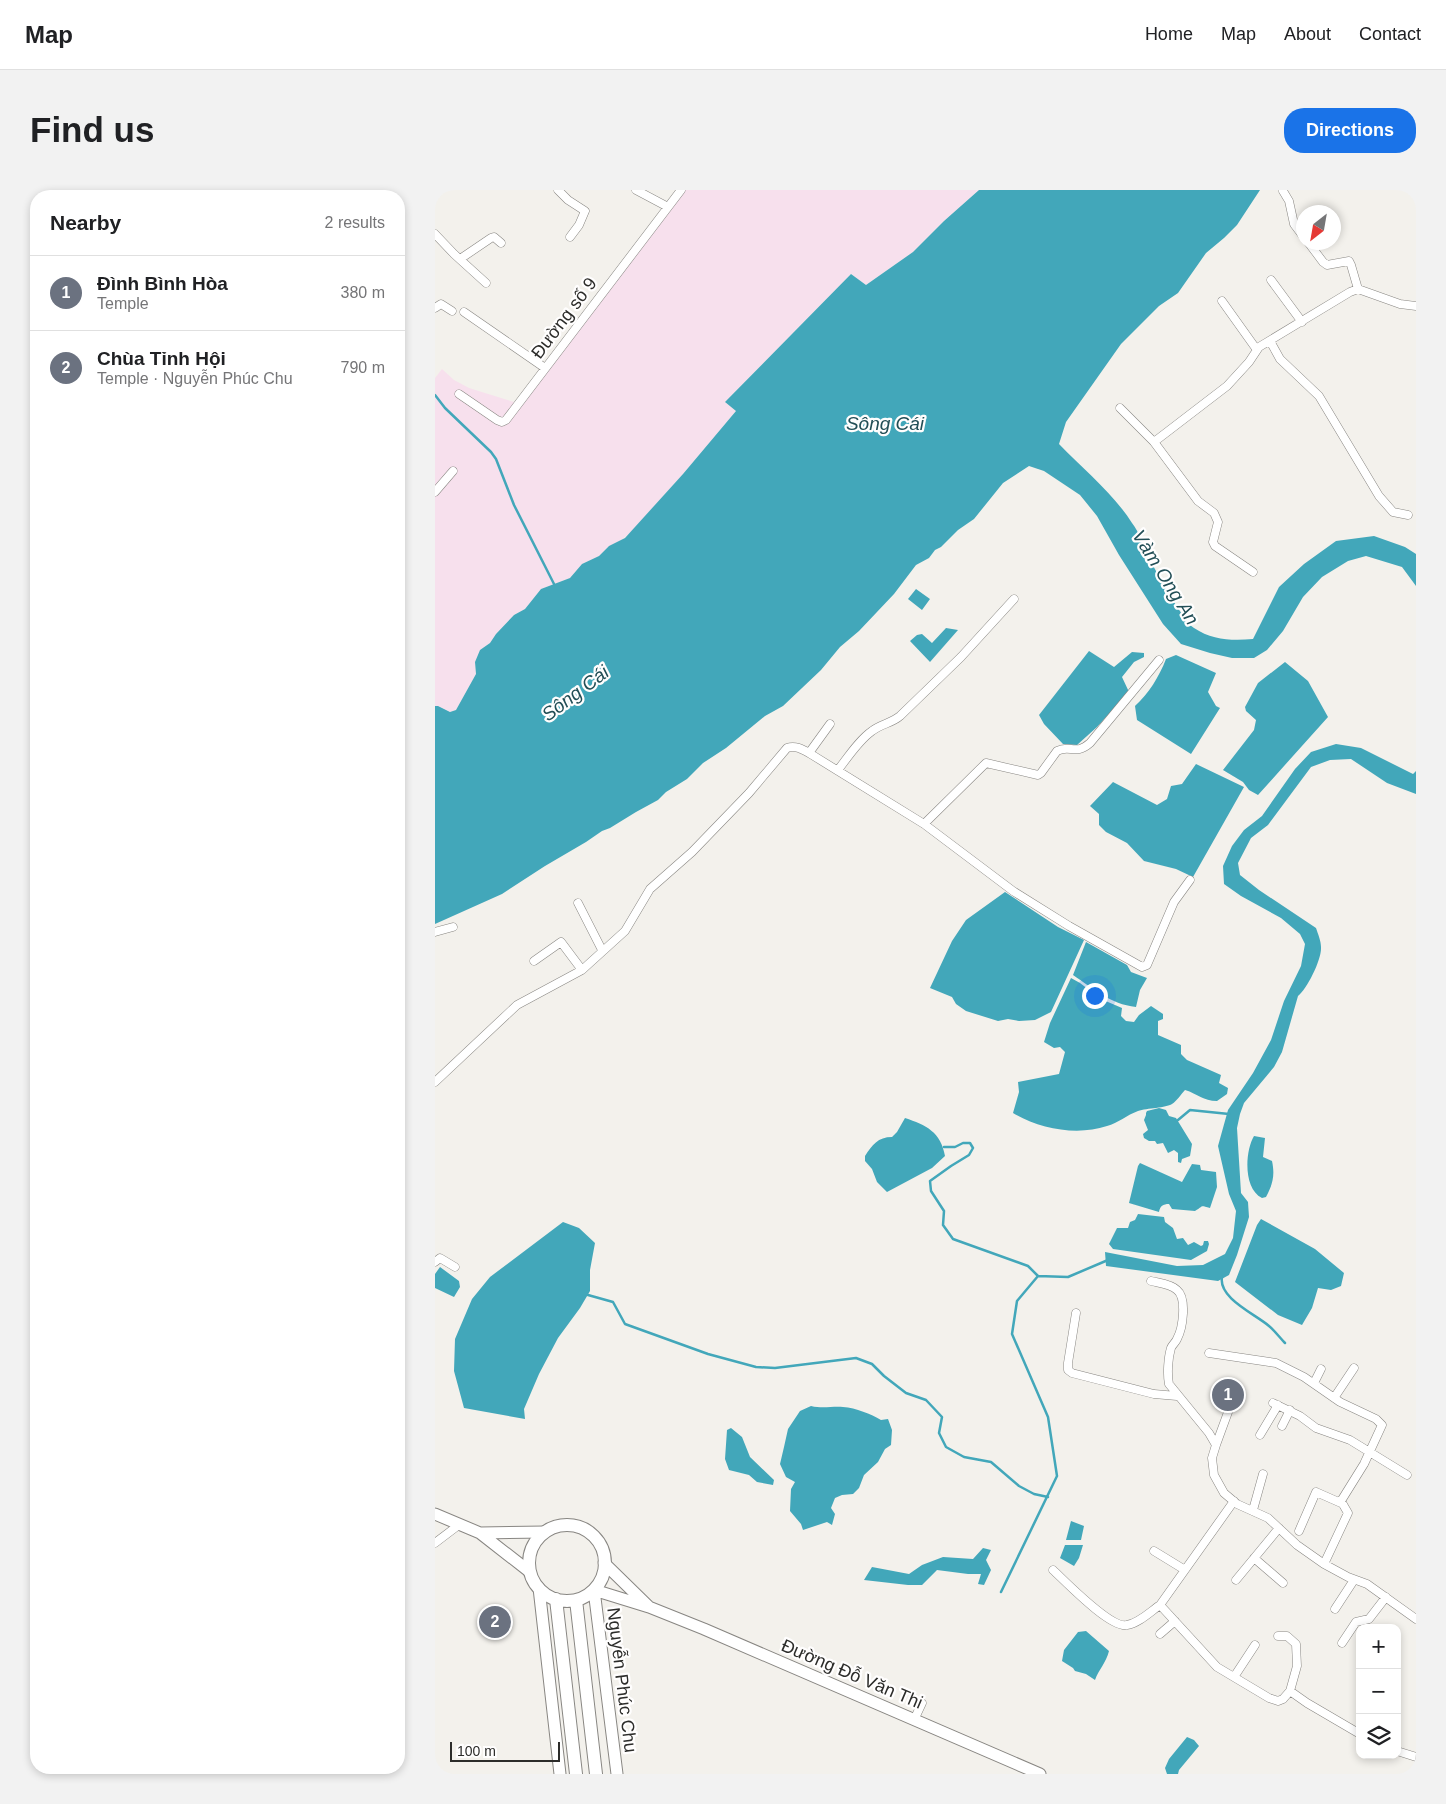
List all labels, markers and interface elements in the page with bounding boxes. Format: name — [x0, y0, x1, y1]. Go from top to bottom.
text: Map — [25, 21, 73, 48]
text: Home — [1145, 24, 1193, 44]
text: Map — [1221, 24, 1256, 44]
text: About — [1284, 24, 1331, 44]
text: Contact — [1359, 24, 1421, 44]
button: Directions — [1284, 108, 1416, 153]
text: Find us — [30, 110, 154, 149]
north arrow — [1296, 205, 1341, 250]
text: Nearby — [50, 211, 121, 234]
text: 2 results — [325, 214, 385, 231]
text: Đình Bình Hòa — [97, 273, 228, 294]
street label: Đường số 9 — [527, 274, 601, 362]
text: 1 — [62, 284, 70, 301]
text: 380 m — [341, 284, 385, 301]
text: Temple — [97, 295, 149, 312]
text: Chùa Tỉnh Hội — [97, 348, 226, 369]
text: 2 — [62, 359, 70, 376]
text: 790 m — [341, 359, 385, 376]
text: Temple · Nguyễn Phúc Chu — [97, 370, 293, 387]
water label: Sông Cái — [846, 413, 925, 434]
water label: Vàm Ong An — [1128, 526, 1203, 629]
water label: Sông Cái — [538, 661, 613, 725]
your location — [1082, 983, 1108, 1009]
pin: 1 — [1212, 1376, 1244, 1414]
pin: 2 — [479, 1603, 511, 1641]
street label: Nguyễn Phúc Chu — [603, 1606, 642, 1754]
map controls — [1356, 1624, 1401, 1759]
button: + — [1356, 1624, 1401, 1669]
street label: Đường Đỗ Văn Thi — [778, 1634, 926, 1713]
button: − — [1356, 1669, 1401, 1714]
button: layers — [1356, 1714, 1401, 1759]
scale bar — [450, 1739, 560, 1762]
text: 100 m — [457, 1743, 496, 1759]

